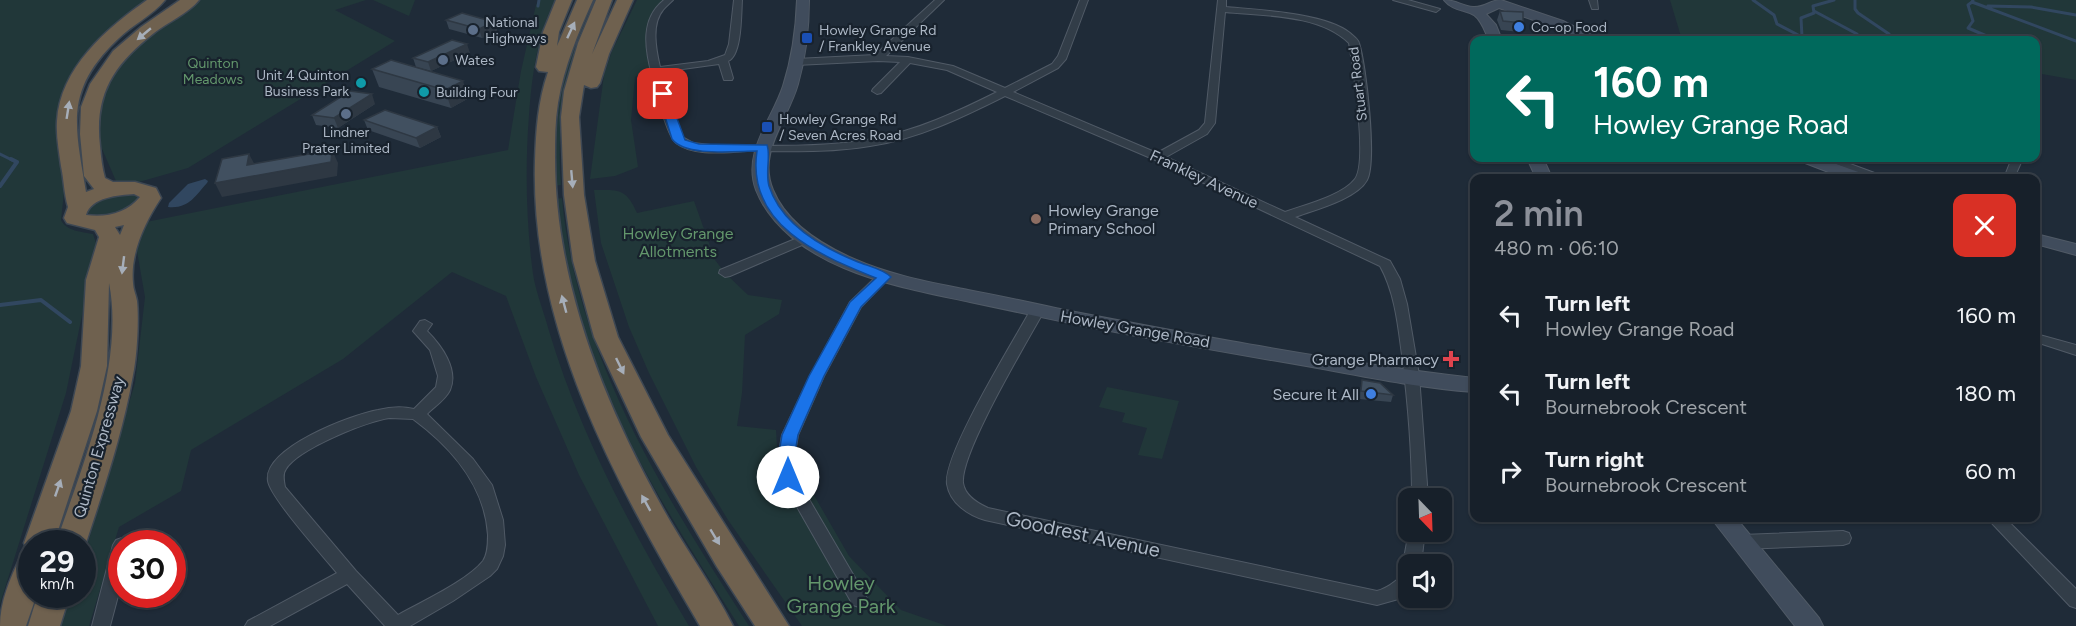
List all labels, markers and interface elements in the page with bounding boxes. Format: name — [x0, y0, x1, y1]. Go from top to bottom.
place label: National Highways — [485, 14, 546, 47]
place label: Co-op Food — [1531, 19, 1607, 36]
marker: Co-op Food — [1512, 20, 1526, 34]
one-way arrow — [567, 22, 576, 39]
place label: Howley Grange Rd / Frankley Avenue — [819, 22, 936, 55]
marker: National Highways — [466, 23, 480, 37]
one-way arrow — [136, 27, 152, 40]
marker: Howley Grange Rd / Frankley Avenue — [800, 31, 814, 45]
street label: Stuart Road — [1345, 46, 1371, 122]
place label: Wates — [455, 52, 494, 69]
marker: Wates — [436, 53, 450, 67]
park label: Quinton Meadows — [183, 55, 243, 88]
text: 160 m — [1593, 57, 1709, 108]
icon: left — [1494, 60, 1572, 138]
place label: Unit 4 Quinton Business Park — [256, 67, 349, 100]
pin — [637, 68, 688, 119]
marker: Unit 4 Quinton Business Park — [354, 76, 368, 90]
icon: arrive — [646, 77, 679, 110]
place label: Building Four — [436, 84, 518, 101]
marker: Building Four — [417, 85, 431, 99]
one-way arrow — [63, 100, 72, 119]
marker: Lindner Prater Limited — [339, 107, 353, 121]
text: Howley Grange Road — [1593, 108, 1849, 141]
place label: Howley Grange Rd / Seven Acres Road — [779, 111, 902, 144]
marker: Howley Grange Rd / Seven Acres Road — [760, 120, 774, 134]
place label: Lindner Prater Limited — [302, 124, 390, 157]
street label: Frankley Avenue — [1147, 146, 1261, 213]
one-way arrow — [568, 169, 577, 188]
text: 2 min — [1494, 192, 1584, 235]
button: close — [1953, 194, 2016, 257]
place label: Howley Grange Primary School — [1048, 201, 1159, 238]
marker: Howley Grange Primary School — [1029, 212, 1043, 226]
park label: Howley Grange Allotments — [623, 224, 734, 261]
text: 480 m · 06:10 — [1494, 236, 1619, 260]
one-way arrow — [119, 255, 128, 274]
text: Turn left — [1545, 290, 1631, 317]
one-way arrow — [559, 295, 568, 313]
icon: left — [1494, 299, 1527, 332]
text: 160 m — [1956, 302, 2016, 329]
street label: Howley Grange Road — [1059, 306, 1211, 352]
text: Howley Grange Road — [1545, 317, 1735, 341]
place label: Grange Pharmacy — [1312, 350, 1440, 369]
marker: Grange Pharmacy — [1444, 352, 1458, 366]
one-way arrow — [616, 358, 625, 375]
text: Turn left — [1545, 368, 1631, 395]
street label: Quinton Expressway — [70, 373, 128, 520]
icon: left — [1494, 377, 1527, 410]
text: 180 m — [1955, 380, 2016, 407]
place label: Secure It All — [1273, 385, 1359, 404]
marker: Secure It All — [1364, 387, 1378, 401]
text: Bournebrook Crescent — [1545, 395, 1747, 419]
position arrow — [756, 445, 820, 509]
text: Turn right — [1545, 446, 1644, 473]
icon: right — [1494, 455, 1527, 488]
text: 60 m — [1965, 458, 2016, 485]
text: Bournebrook Crescent — [1545, 473, 1747, 497]
one-way arrow — [54, 479, 64, 497]
north arrow — [1398, 488, 1452, 542]
map controls — [1398, 488, 1452, 608]
one-way arrow — [641, 494, 651, 511]
street label: Goodrest Avenue — [1004, 506, 1162, 562]
one-way arrow — [709, 529, 720, 545]
speed limit sign: 30 — [108, 530, 186, 608]
text: 29 — [40, 543, 74, 580]
button: sound — [1398, 554, 1452, 608]
park label: Howley Grange Park — [787, 571, 896, 618]
text: km/h — [40, 575, 74, 593]

